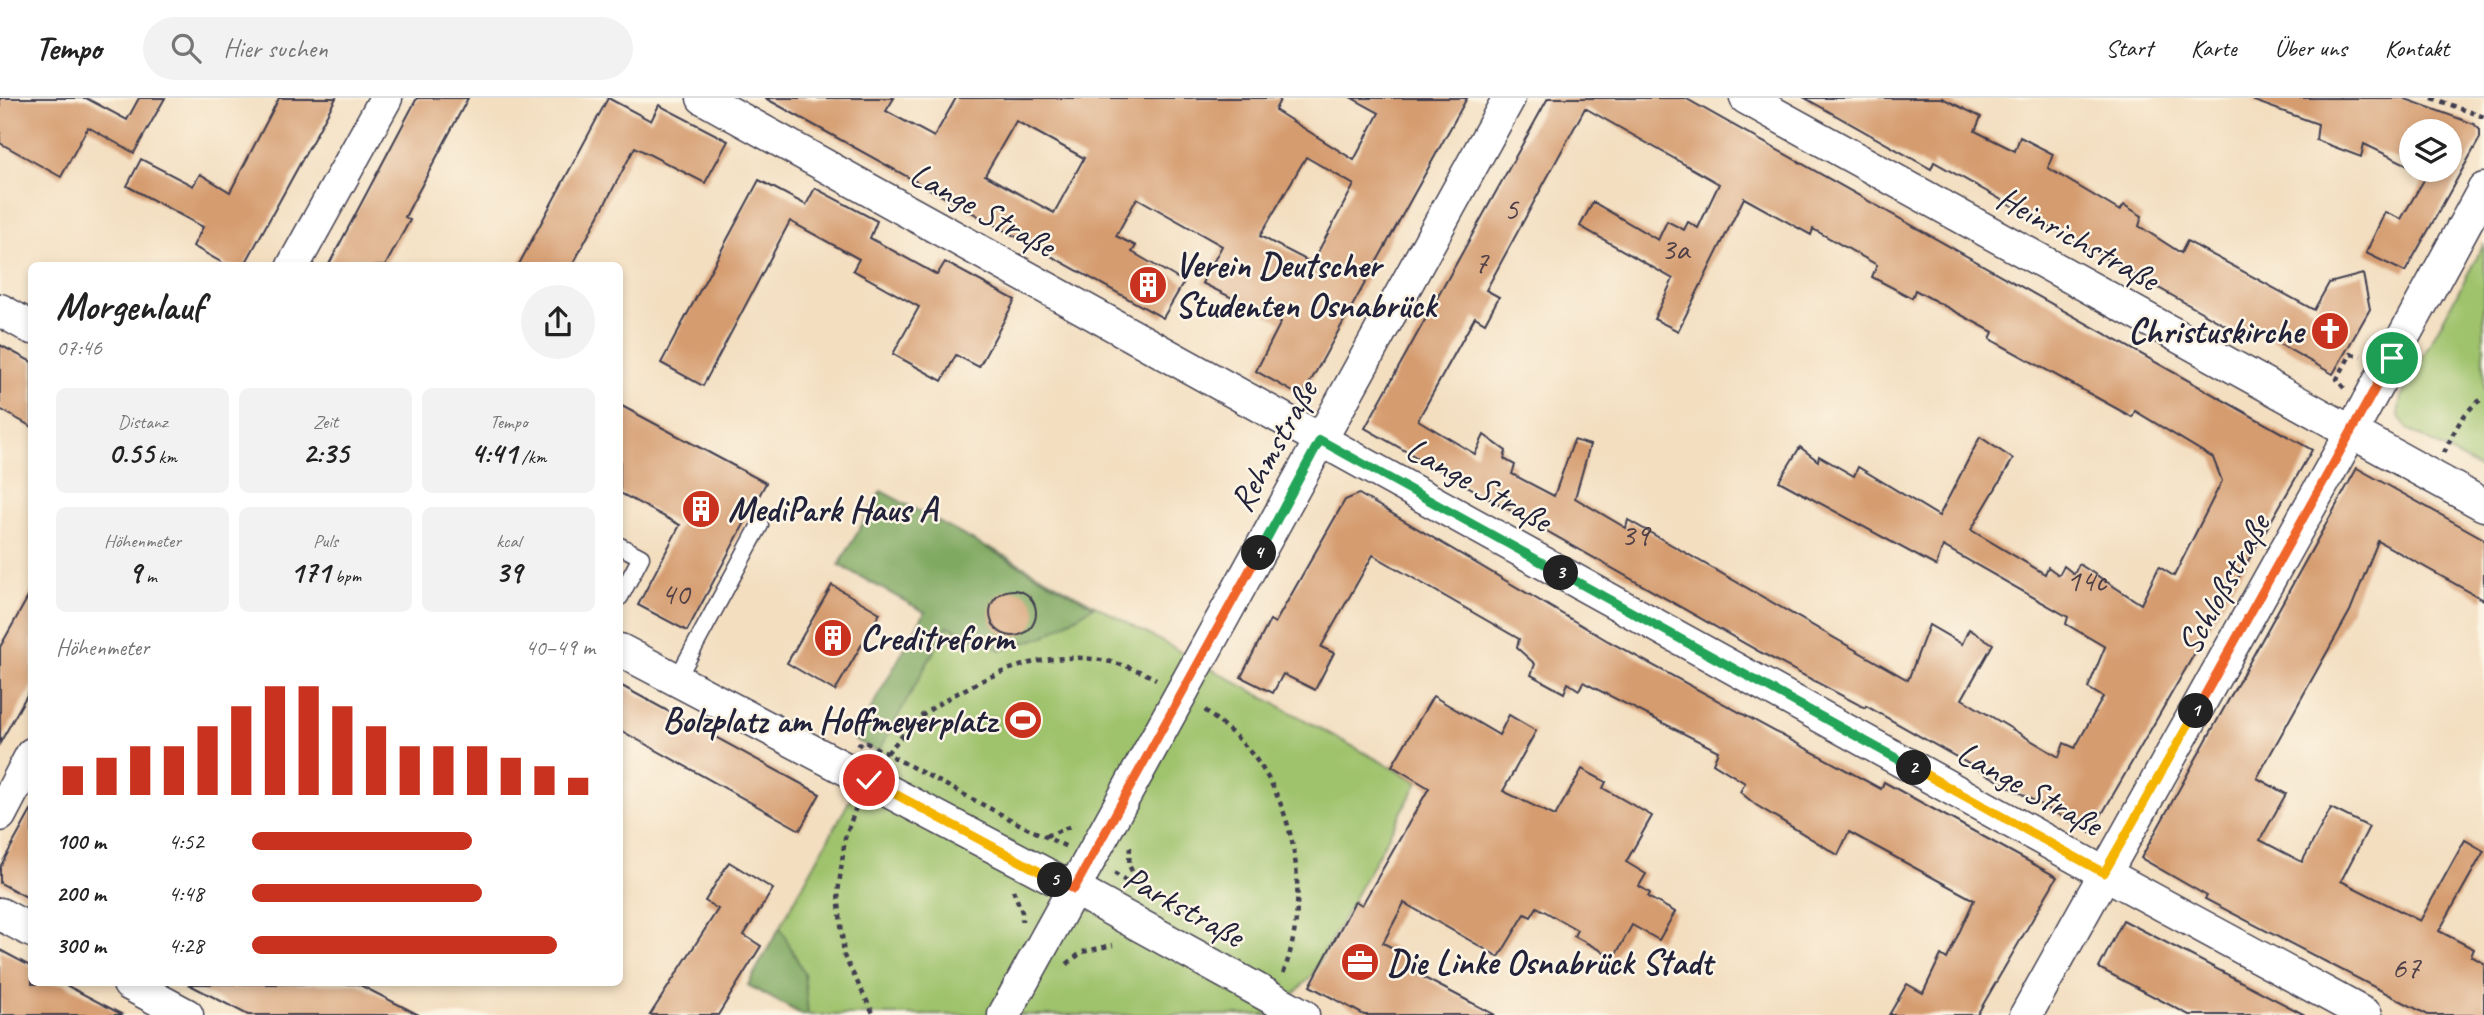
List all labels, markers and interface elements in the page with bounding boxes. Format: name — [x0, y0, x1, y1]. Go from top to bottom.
search box — [143, 17, 633, 80]
text: Tempo — [35, 27, 101, 69]
icon: search — [167, 29, 205, 67]
text: Hier suchen — [223, 32, 328, 65]
text: Start — [2106, 33, 2153, 63]
text: Karte — [2191, 33, 2237, 63]
text: Über uns — [2275, 33, 2347, 63]
text: Kontakt — [2385, 33, 2449, 63]
map controls — [2399, 119, 2462, 182]
button: layers — [2399, 119, 2462, 182]
street label: Lange Straße — [902, 151, 1066, 269]
street label: Heinrichstraße — [1989, 176, 2169, 303]
house number: 5 — [1504, 188, 1520, 229]
house number: 3a — [1661, 228, 1691, 269]
house number: 7 — [1474, 242, 1490, 283]
place label: Verein Deutscher Studenten Osnabrück — [1175, 243, 1439, 328]
building icon: Verein Deutscher Studenten Osnabrück — [1127, 264, 1169, 306]
text: Morgenlauf — [56, 283, 203, 330]
button: share — [521, 285, 595, 359]
place label: Christuskirche — [2128, 309, 2306, 354]
church icon: Christuskirche — [2309, 310, 2351, 352]
pin — [2362, 328, 2422, 388]
text: 07:46 — [56, 333, 102, 362]
icon: arrive — [2373, 339, 2411, 377]
street label: Rehmstraße — [1219, 371, 1329, 520]
text: Distanz — [118, 410, 167, 434]
text: Zeit — [313, 410, 338, 434]
text: Tempo — [490, 410, 527, 434]
street label: Lange Straße — [1398, 426, 1562, 544]
text: 0.55 — [108, 434, 154, 472]
text: 2:35 — [303, 434, 348, 472]
text: 4:41 — [471, 434, 517, 472]
text: km — [154, 445, 177, 469]
text: /km — [517, 445, 546, 469]
place label: MediPark Haus A — [728, 487, 939, 532]
building icon: MediPark Haus A — [680, 488, 722, 530]
street label: Schloßstraße — [2167, 504, 2282, 662]
house number: 39 — [1621, 514, 1652, 555]
text: Höhenmeter — [104, 529, 181, 553]
text: Puls — [313, 529, 338, 553]
text: kcal — [496, 529, 521, 553]
pin: 4 — [1242, 536, 1276, 570]
text: 4 — [1254, 540, 1263, 564]
text: 9 — [128, 553, 141, 591]
text: 171 — [290, 553, 330, 591]
text: 39 — [495, 553, 522, 591]
pin: 3 — [1544, 556, 1578, 590]
text: 3 — [1556, 560, 1565, 584]
house number: 14c — [2066, 560, 2108, 601]
text: m — [141, 564, 157, 588]
text: bpm — [330, 564, 361, 588]
house number: 40 — [661, 573, 692, 614]
place label: Creditreform — [860, 616, 1017, 661]
building icon: Creditreform — [812, 617, 854, 659]
text: Höhenmeter — [56, 633, 149, 662]
text: 40–49 m — [525, 633, 595, 662]
pin: 1 — [2178, 694, 2214, 728]
place label: Bolzplatz am Hoffmeyerplatz — [663, 698, 1000, 743]
text: 1 — [2191, 698, 2200, 722]
sports icon: Bolzplatz am Hoffmeyerplatz — [1002, 699, 1044, 741]
street label: Lange Straße — [1949, 730, 2113, 848]
pin — [839, 750, 899, 810]
pin: 2 — [1896, 750, 1932, 786]
text: 2 — [1909, 755, 1918, 779]
icon: check — [850, 761, 888, 799]
text: 100 m — [56, 827, 106, 856]
text: 4:52 — [168, 827, 204, 856]
street label: Parkstraße — [1116, 855, 1254, 959]
pin: 5 — [1038, 862, 1072, 898]
text: 5 — [1050, 867, 1059, 891]
text: 200 m — [56, 879, 106, 908]
text: 4:48 — [168, 879, 204, 908]
text: 300 m — [56, 931, 106, 960]
text: 4:28 — [168, 931, 204, 960]
place label: Die Linke Osnabrück Stadt — [1387, 940, 1716, 985]
office icon: Die Linke Osnabrück Stadt — [1339, 941, 1381, 983]
house number: 67 — [2392, 947, 2422, 988]

